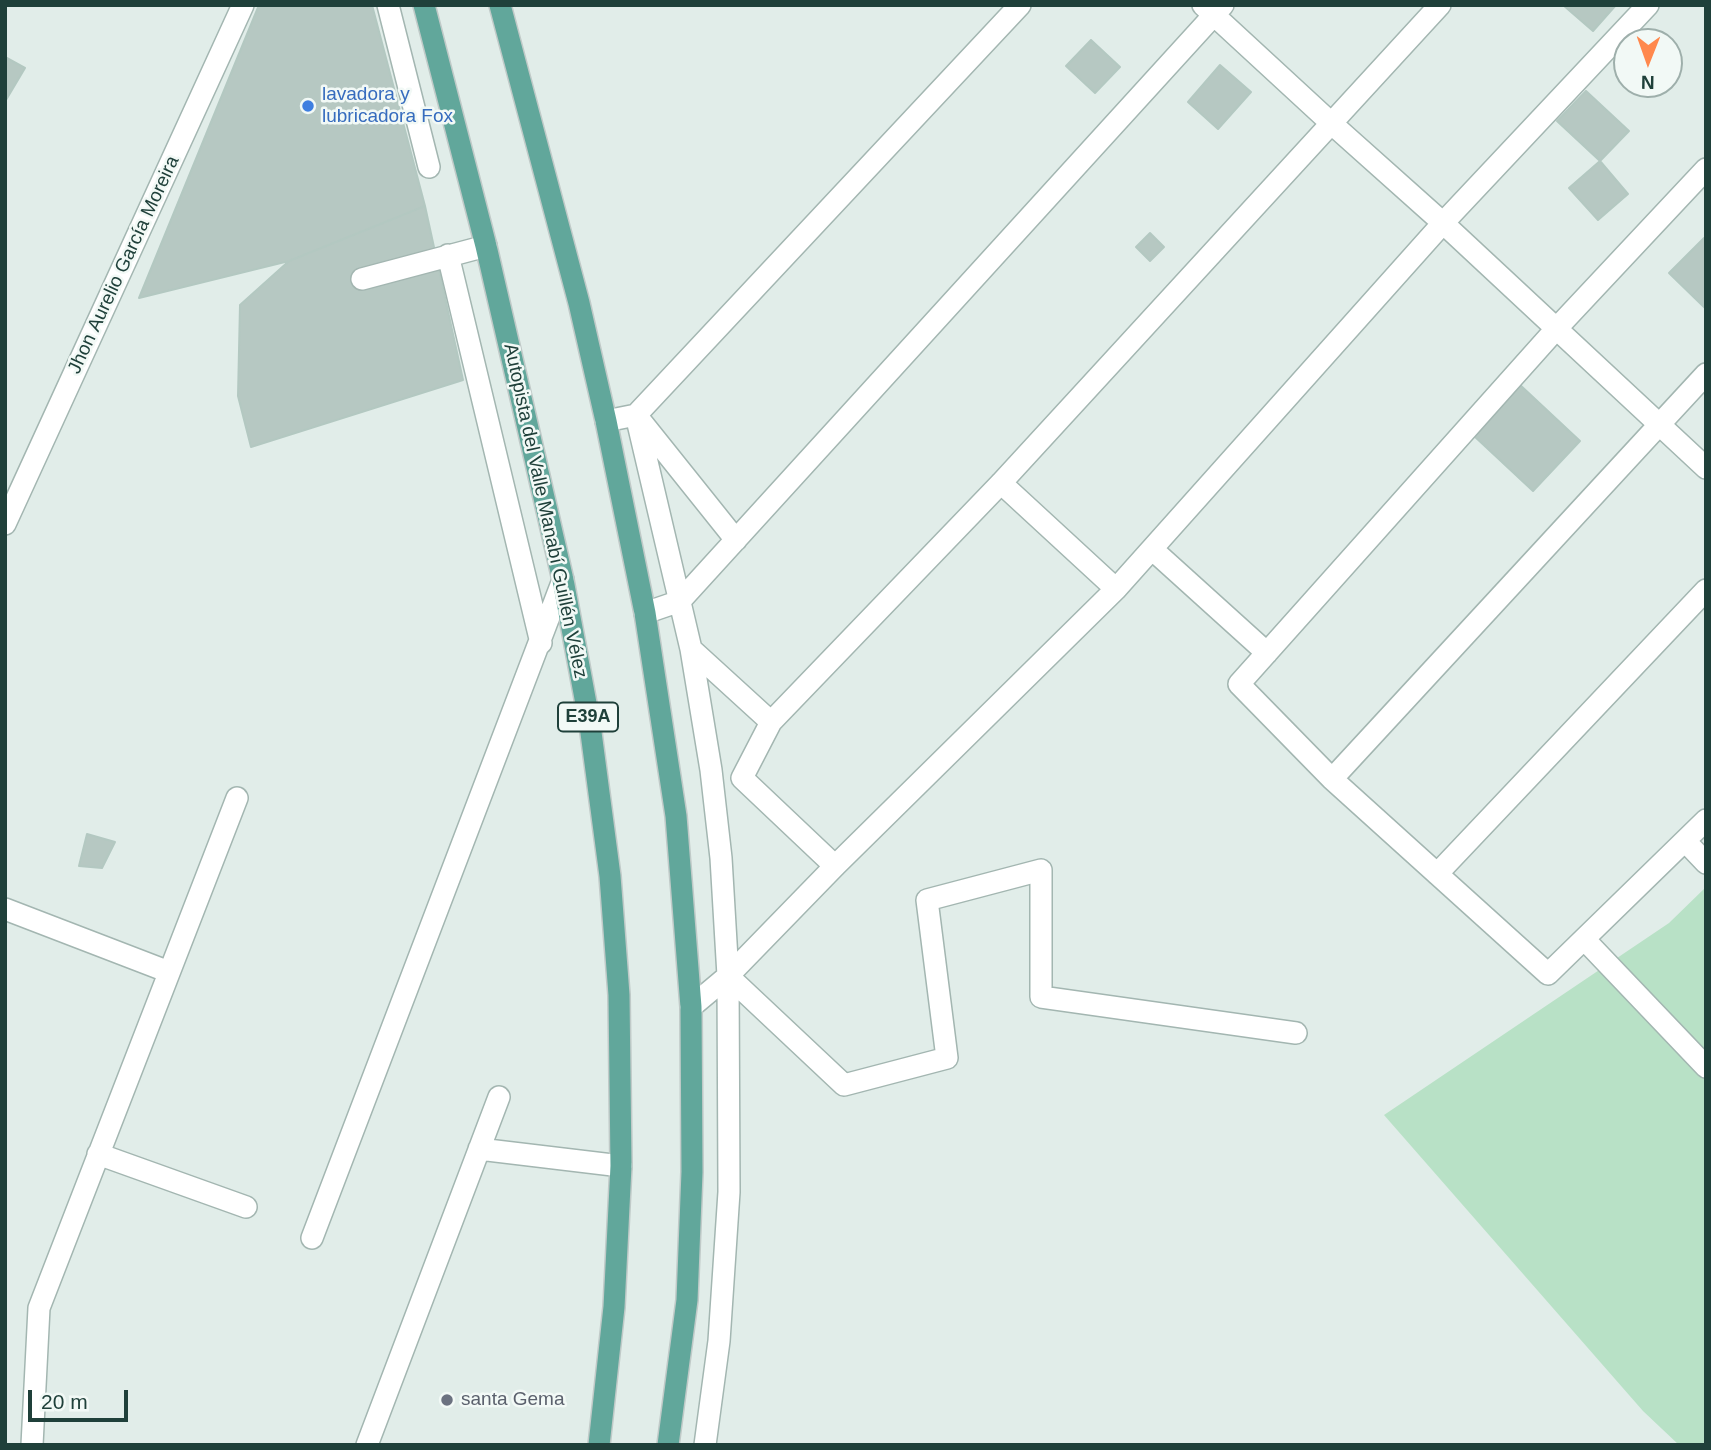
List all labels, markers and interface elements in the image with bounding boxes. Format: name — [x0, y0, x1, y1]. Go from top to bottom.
north arrow — [1613, 28, 1683, 98]
text: N — [1641, 72, 1655, 93]
place label: lavadora y lubricadora Fox — [322, 84, 453, 128]
marker: lavadora y lubricadora Fox — [300, 98, 316, 114]
street label: Jhon Aurelio García Moreira — [63, 153, 185, 377]
street label: Autopista del Valle Manabí Guillén Vélez — [498, 341, 592, 681]
road number: E39A — [558, 702, 618, 732]
scale bar — [32, 1376, 131, 1420]
place label: santa Gema — [461, 1389, 564, 1411]
text: 20 m — [41, 1390, 88, 1413]
marker: santa Gema — [439, 1392, 455, 1408]

